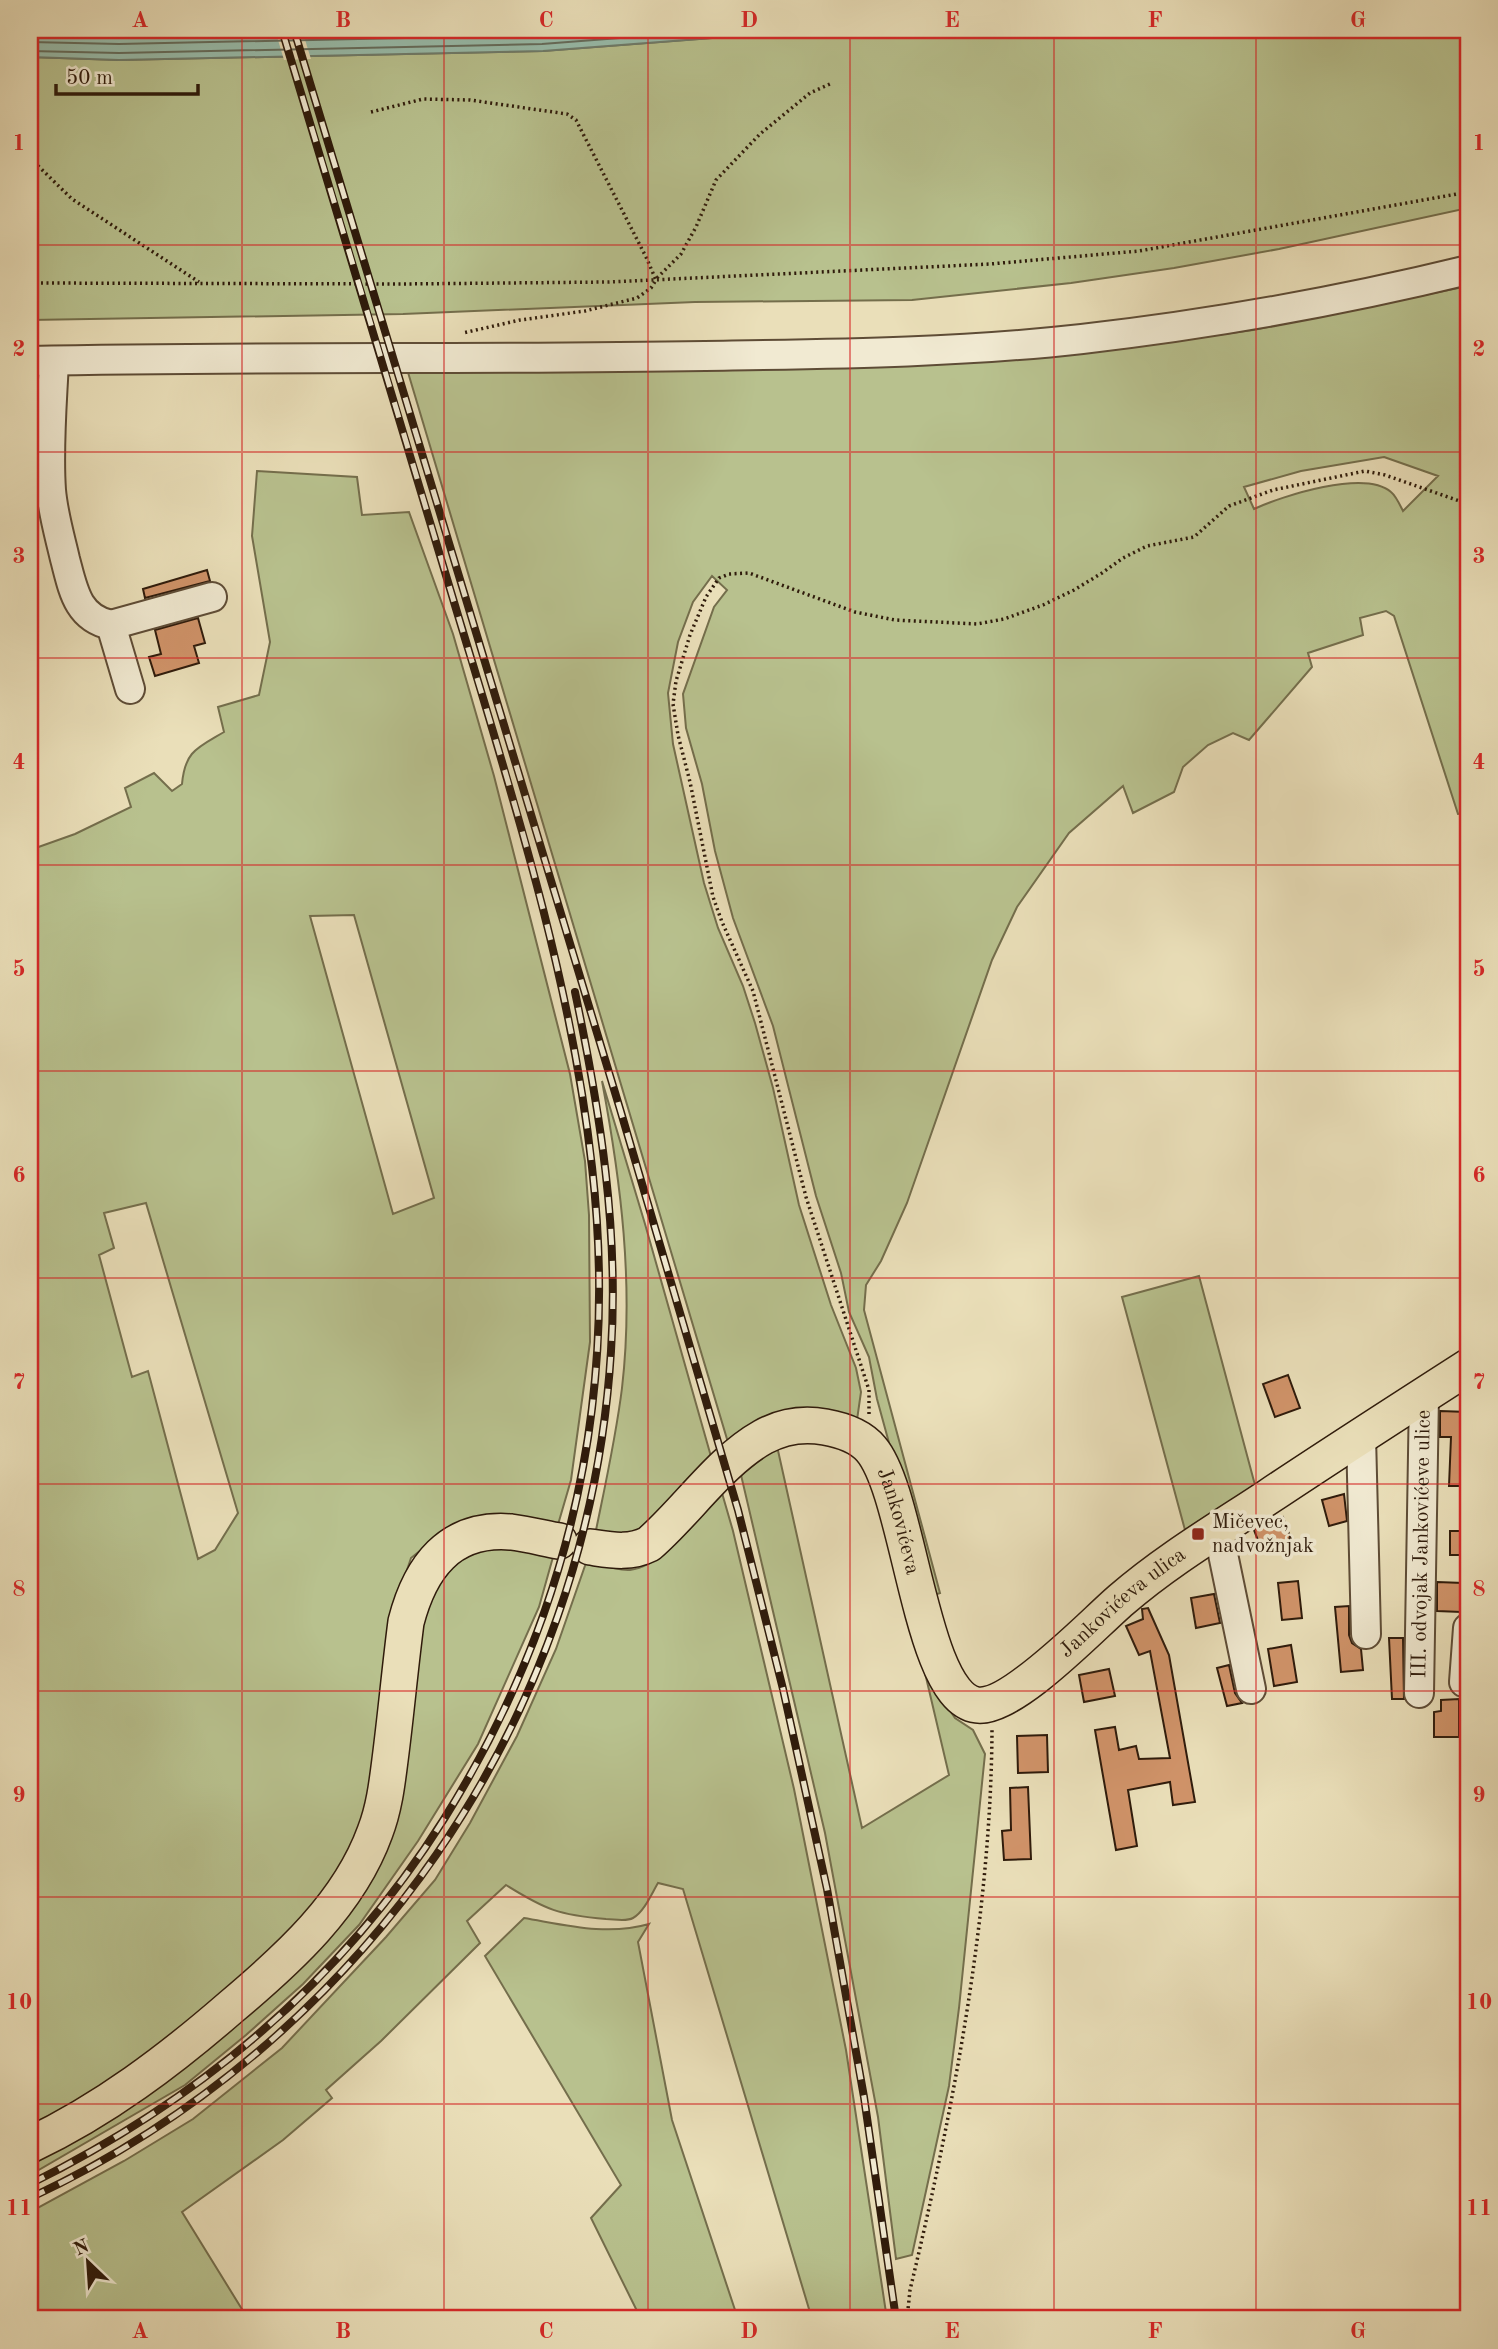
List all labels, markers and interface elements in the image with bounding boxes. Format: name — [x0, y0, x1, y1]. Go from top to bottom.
text: A — [131, 9, 149, 32]
text: B — [335, 9, 351, 32]
text: C — [538, 9, 554, 32]
text: D — [740, 9, 758, 32]
text: E — [944, 9, 960, 32]
text: F — [1147, 9, 1163, 32]
text: G — [1350, 9, 1366, 32]
scale bar — [56, 52, 198, 96]
text: 50 m — [66, 68, 113, 89]
text: 1 — [12, 132, 26, 155]
text: 1 — [1472, 132, 1486, 155]
text: 2 — [12, 338, 26, 361]
text: 2 — [1472, 338, 1486, 361]
text: 3 — [12, 545, 26, 568]
text: 3 — [1472, 545, 1486, 568]
text: 4 — [12, 751, 26, 774]
text: 4 — [1472, 751, 1486, 774]
text: 5 — [12, 958, 26, 981]
text: 5 — [1472, 958, 1486, 981]
text: 6 — [12, 1164, 26, 1187]
text: 6 — [1472, 1164, 1486, 1187]
text: 7 — [12, 1371, 26, 1394]
text: 7 — [1472, 1371, 1486, 1394]
street label: III. odvojak Jankovićeve ulice — [1409, 1409, 1434, 1679]
street label: Jankovićeva — [873, 1465, 923, 1577]
place label: Mičevec, nadvožnjak — [1212, 1512, 1314, 1557]
marker: Mičevec, nadvožnjak — [1190, 1526, 1206, 1542]
street label: Jankovićeva ulica — [1056, 1544, 1189, 1662]
text: 8 — [12, 1578, 26, 1601]
text: 8 — [1472, 1578, 1486, 1601]
text: 9 — [12, 1784, 26, 1807]
text: 9 — [1472, 1784, 1486, 1807]
text: 10 — [6, 1991, 32, 2014]
text: 10 — [1466, 1991, 1492, 2014]
text: 11 — [6, 2197, 32, 2220]
text: 11 — [1466, 2197, 1492, 2220]
north arrow — [52, 2226, 122, 2296]
text: N — [71, 2237, 93, 2261]
text: A — [131, 2320, 149, 2343]
text: B — [335, 2320, 351, 2343]
text: C — [538, 2320, 554, 2343]
text: D — [740, 2320, 758, 2343]
text: E — [944, 2320, 960, 2343]
text: F — [1147, 2320, 1163, 2343]
text: G — [1350, 2320, 1366, 2343]

